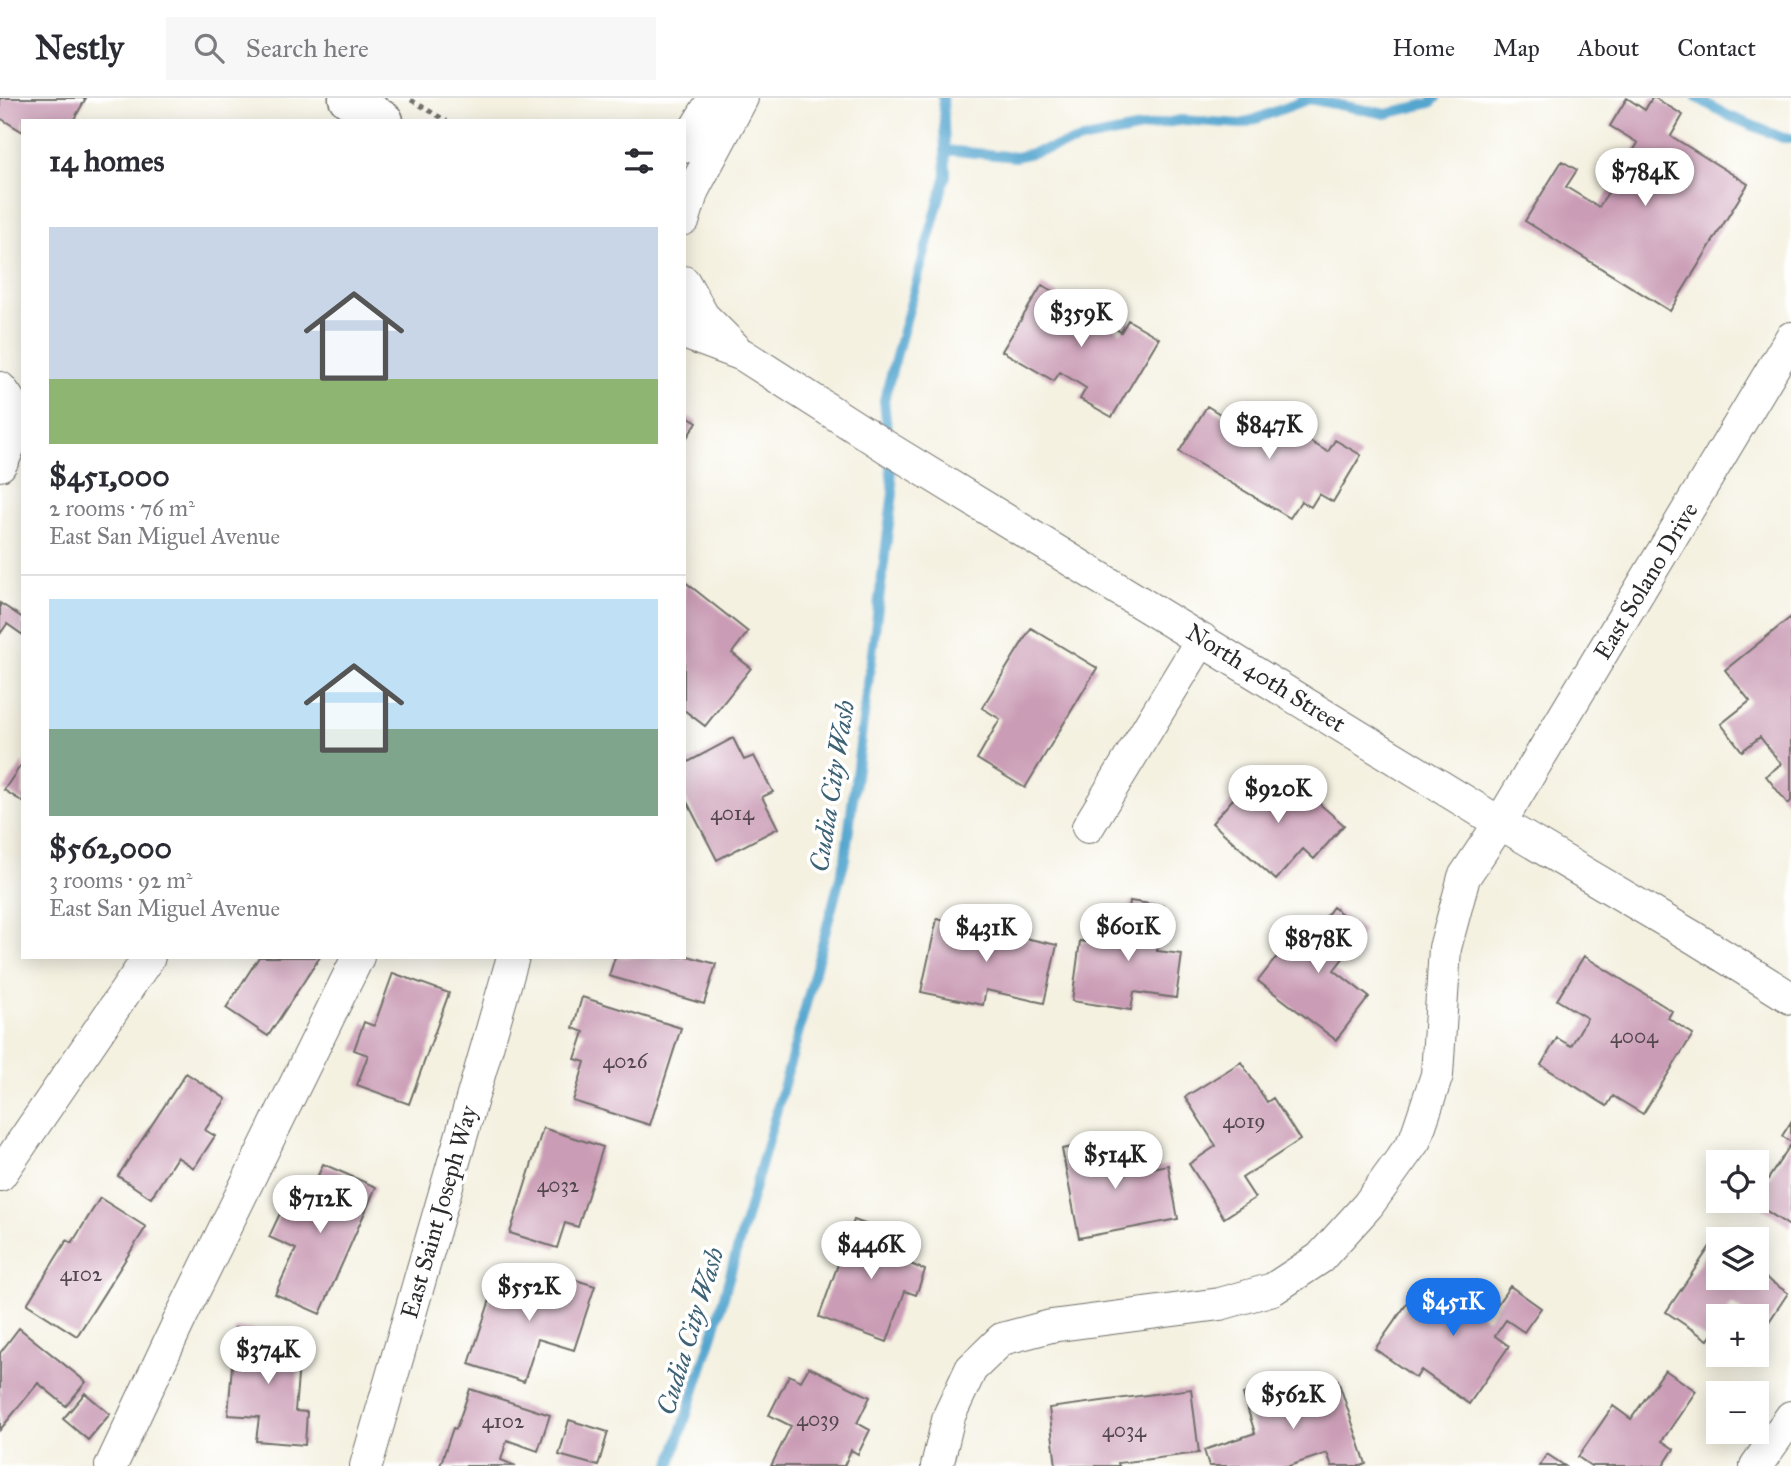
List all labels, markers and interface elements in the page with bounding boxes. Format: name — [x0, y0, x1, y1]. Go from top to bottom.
search box — [166, 17, 656, 80]
text: Nestly — [35, 28, 124, 68]
icon: search — [190, 29, 228, 67]
text: Search here — [246, 32, 369, 64]
text: Home — [1392, 33, 1455, 63]
text: Map — [1493, 33, 1540, 63]
text: About — [1578, 33, 1639, 63]
text: Contact — [1677, 33, 1756, 63]
icon: filters — [620, 142, 658, 180]
text: 14 homes — [49, 143, 164, 179]
pin: $784K — [1596, 148, 1694, 208]
text: $784K — [1611, 157, 1679, 185]
icon: home — [291, 273, 417, 399]
pin: $359K — [1032, 289, 1130, 349]
text: $359K — [1050, 298, 1112, 326]
pin: $847K — [1220, 402, 1318, 461]
text: $847K — [1236, 410, 1302, 438]
text: $451,000 — [49, 458, 170, 494]
text: 2 rooms · 76 m² — [49, 494, 195, 522]
street label: East Solano Drive — [1587, 497, 1705, 665]
text: East San Miguel Avenue — [49, 522, 280, 550]
street label: North 40th Street — [1181, 617, 1352, 739]
icon: home — [291, 645, 417, 771]
water label: Cudia City Wash — [803, 698, 861, 874]
pin: $920K — [1229, 766, 1327, 825]
text: $920K — [1244, 774, 1312, 802]
house number: 4014 — [710, 800, 755, 826]
text: $562,000 — [49, 830, 172, 866]
text: 3 rooms · 92 m² — [49, 866, 192, 894]
text: East San Miguel Avenue — [49, 894, 280, 922]
pin: $431K — [937, 904, 1035, 964]
pin: $601K — [1079, 904, 1177, 963]
text: $601K — [1096, 912, 1160, 940]
text: $431K — [955, 913, 1017, 941]
pin: $878K — [1269, 916, 1367, 975]
text: $878K — [1285, 924, 1351, 952]
house number: 4004 — [1610, 1023, 1659, 1049]
house number: 4026 — [602, 1048, 649, 1074]
street label: East Saint Joseph Way — [394, 1101, 484, 1322]
house number: 4019 — [1222, 1108, 1266, 1134]
pin: $514K — [1066, 1132, 1164, 1191]
text: $514K — [1084, 1140, 1146, 1168]
map controls — [1706, 1150, 1769, 1444]
button: locate — [1706, 1150, 1769, 1213]
house number: 4032 — [537, 1172, 580, 1198]
pin: $712K — [271, 1176, 369, 1235]
text: $712K — [289, 1184, 351, 1212]
pin: $446K — [822, 1222, 920, 1281]
button: layers — [1706, 1227, 1769, 1290]
text: $446K — [837, 1230, 905, 1258]
water label: Cudia City Wash — [649, 1243, 731, 1419]
house number: 4102 — [60, 1261, 103, 1287]
pin: $552K — [480, 1264, 578, 1323]
text: $552K — [498, 1272, 560, 1300]
pin: $451K — [1404, 1278, 1502, 1338]
text: $451K — [1422, 1287, 1484, 1315]
button: + — [1706, 1304, 1769, 1367]
pin: $374K — [219, 1326, 317, 1386]
text: $374K — [236, 1335, 300, 1363]
pin: $562K — [1244, 1372, 1342, 1431]
text: $562K — [1261, 1380, 1325, 1408]
button: − — [1706, 1381, 1769, 1444]
house number: 4039 — [796, 1406, 840, 1432]
house number: 4102 — [482, 1408, 525, 1434]
house number: 4034 — [1102, 1417, 1147, 1443]

